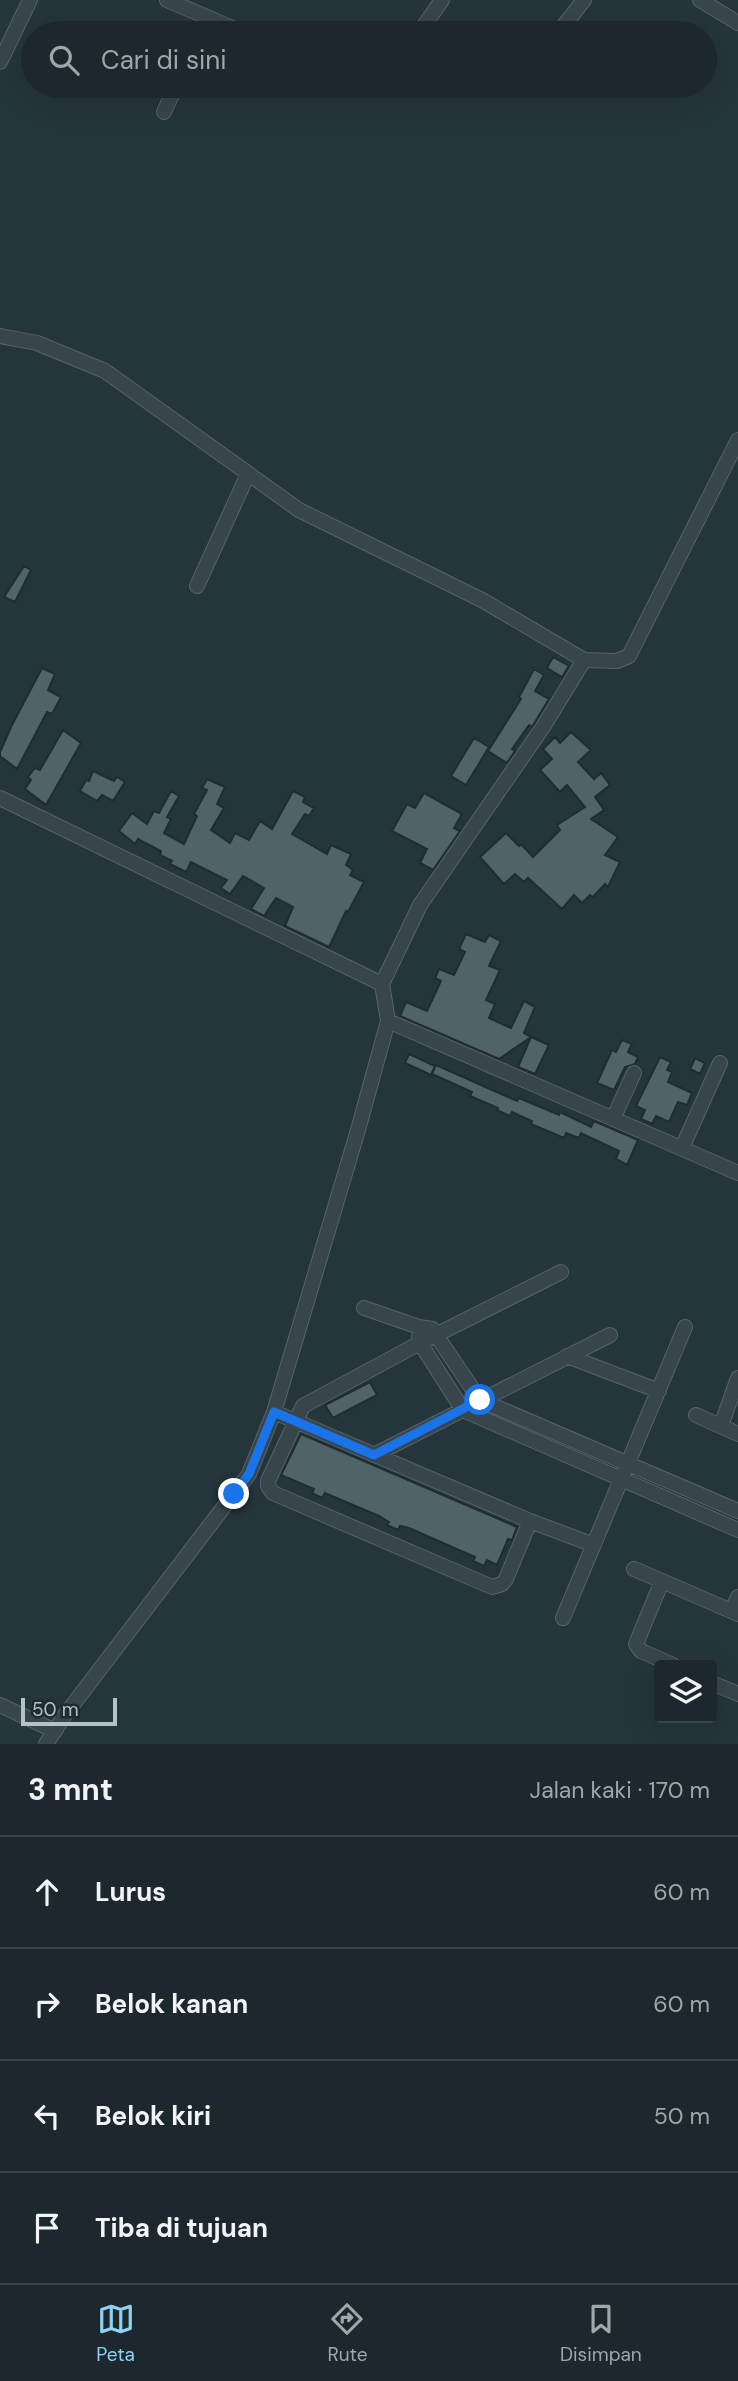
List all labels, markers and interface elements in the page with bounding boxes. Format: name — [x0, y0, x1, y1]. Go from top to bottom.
search box — [21, 21, 717, 98]
icon: search — [45, 41, 83, 79]
text: Cari di sini — [101, 43, 226, 77]
route start — [464, 1384, 495, 1415]
route end — [218, 1478, 249, 1509]
map controls — [654, 1660, 717, 1723]
button: layers — [654, 1660, 717, 1723]
scale bar — [21, 1695, 117, 1727]
text: 50 m — [32, 1697, 79, 1722]
text: 3 mnt — [28, 1770, 113, 1809]
text: Jalan kaki · 170 m — [530, 1775, 710, 1805]
icon: ahead — [28, 1873, 66, 1911]
text: Lurus — [95, 1875, 166, 1909]
text: 60 m — [653, 1877, 710, 1907]
icon: right — [28, 1985, 66, 2023]
text: Belok kanan — [95, 1987, 248, 2021]
text: 60 m — [653, 1989, 710, 2019]
icon: left — [28, 2097, 66, 2135]
text: Belok kiri — [95, 2099, 211, 2133]
text: 50 m — [654, 2101, 710, 2131]
icon: arrive — [28, 2209, 66, 2247]
text: Tiba di tujuan — [95, 2211, 268, 2245]
tab: Peta — [96, 2300, 135, 2367]
tab: Rute — [327, 2300, 368, 2367]
tab: Disimpan — [560, 2300, 642, 2367]

